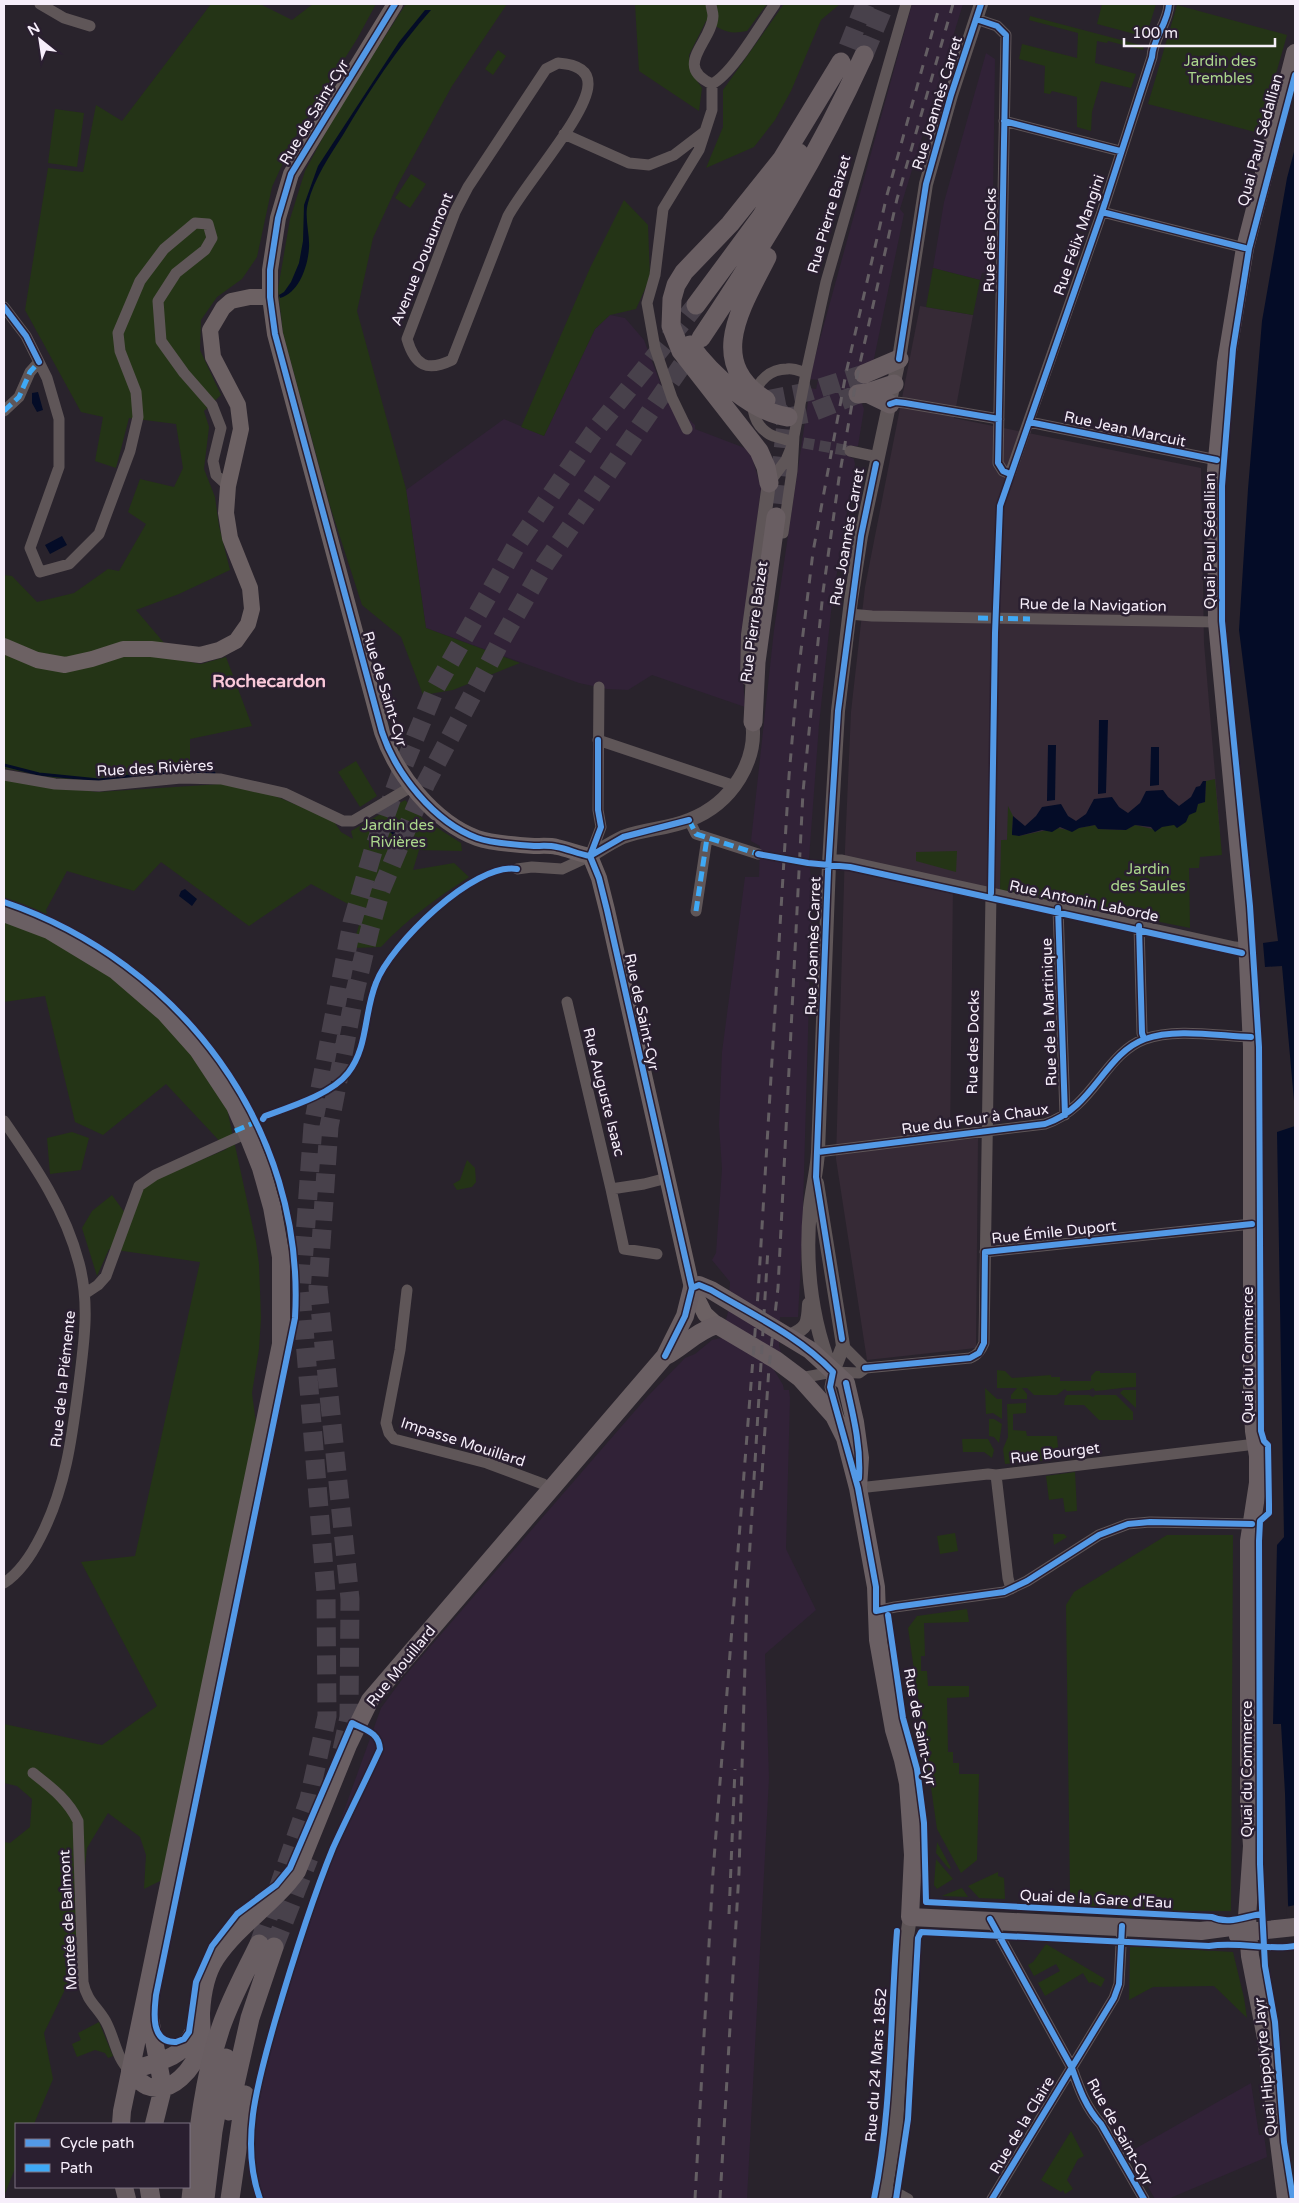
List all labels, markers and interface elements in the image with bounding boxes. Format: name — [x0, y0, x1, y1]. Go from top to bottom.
north arrow — [15, 15, 65, 65]
scale bar — [1124, 15, 1275, 47]
text: N — [25, 19, 43, 39]
text: 100 m — [1132, 24, 1178, 42]
street label: Rue Joannès Carret — [908, 34, 966, 172]
park label: Jardin des Trembles — [1184, 52, 1256, 87]
street label: Rue de Saint-Cyr — [275, 56, 353, 168]
street label: Quai Paul Sédallian — [1234, 72, 1286, 208]
street label: Rue Pierre Baizet — [803, 152, 855, 275]
street label: Rue Félix Mangini — [1050, 172, 1108, 298]
street label: Rue des Docks — [980, 188, 1000, 292]
street label: Avenue Douaumont — [387, 190, 457, 328]
street label: Rue Jean Marcuit — [1062, 407, 1188, 451]
street label: Rue Joannès Carret — [826, 467, 868, 607]
street label: Quai Paul Sédallian — [1201, 473, 1219, 609]
street label: Rue Pierre Baizet — [737, 560, 771, 684]
street label: Rue de la Navigation — [1019, 595, 1167, 615]
street label: Rue de Saint-Cyr — [359, 629, 411, 749]
district label: Rochecardon — [212, 670, 326, 692]
street label: Rue des Rivières — [96, 756, 214, 780]
park label: Jardin des Rivières — [362, 816, 434, 851]
park label: Jardin des Saules — [1110, 860, 1186, 895]
street label: Rue Joannès Carret — [802, 876, 824, 1016]
street label: Rue Antonin Laborde — [1008, 876, 1160, 926]
street label: Rue de la Martinique — [1037, 938, 1061, 1086]
street label: Rue de Saint-Cyr — [621, 952, 663, 1073]
street label: Rue des Docks — [963, 990, 983, 1094]
street label: Rue Auguste Isaac — [579, 1026, 629, 1158]
street label: Rue du Four à Chaux — [900, 1100, 1050, 1138]
street label: Rue Émile Duport — [991, 1216, 1118, 1248]
street label: Quai du Commerce — [1239, 1286, 1257, 1424]
street label: Rue de la Piémente — [47, 1310, 79, 1448]
street label: Impasse Mouillard — [399, 1413, 527, 1471]
street label: Rue Bourget — [1009, 1439, 1101, 1467]
street label: Rue Mouillard — [363, 1622, 439, 1710]
street label: Rue de Saint-Cyr — [900, 1667, 940, 1788]
street label: Quai du Commerce — [1238, 1700, 1256, 1838]
street label: Montée de Balmont — [55, 1849, 81, 1991]
street label: Quai de la Gare d'Eau — [1019, 1886, 1173, 1912]
street label: Rue du 24 Mars 1852 — [862, 1987, 890, 2143]
street label: Quai Hippolyte Jayr — [1250, 1997, 1280, 2137]
street label: Rue de la Claire — [986, 2073, 1058, 2177]
street label: Rue de Saint-Cyr — [1083, 2075, 1157, 2189]
legend — [15, 2123, 190, 2188]
text: Cycle path — [60, 2134, 134, 2152]
text: Path — [60, 2159, 93, 2177]

